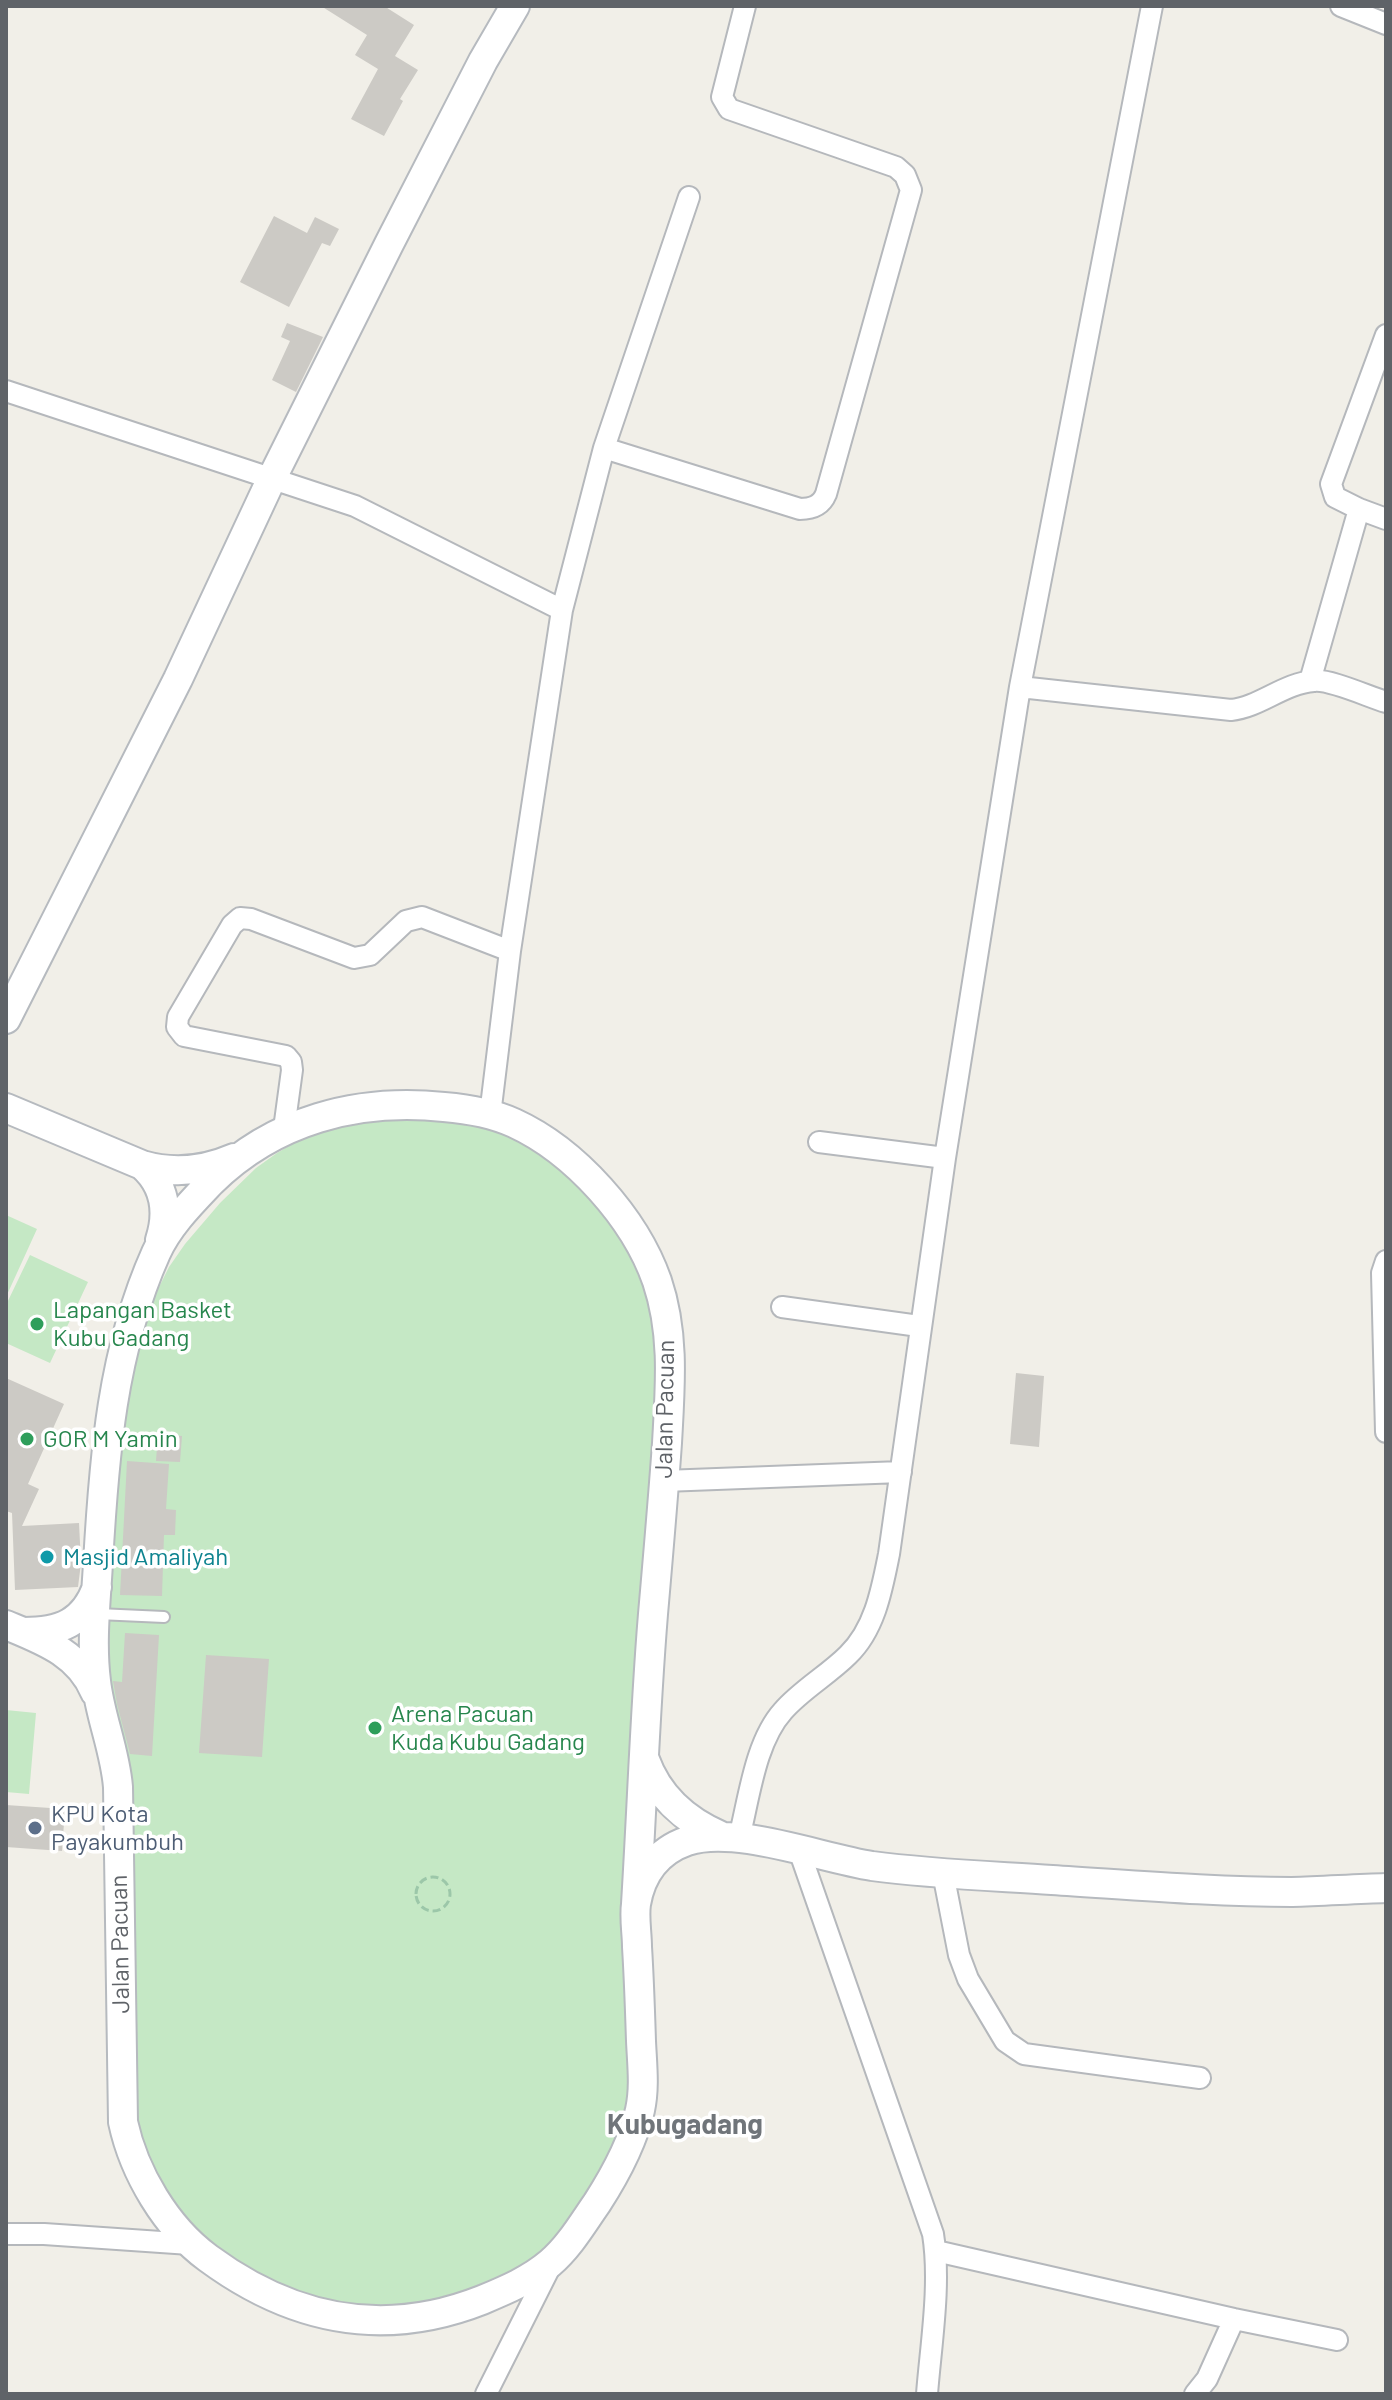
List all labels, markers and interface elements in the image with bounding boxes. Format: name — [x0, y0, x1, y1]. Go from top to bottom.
place label: Lapangan Basket Kubu Gadang — [53, 1296, 232, 1352]
marker: Lapangan Basket Kubu Gadang — [28, 1315, 46, 1333]
street label: Jalan Pacuan — [649, 1339, 681, 1479]
place label: GOR M Yamin — [43, 1425, 178, 1453]
marker: GOR M Yamin — [18, 1430, 36, 1448]
place label: Masjid Amaliyah — [63, 1543, 228, 1571]
marker: Masjid Amaliyah — [38, 1548, 56, 1566]
place label: Arena Pacuan Kuda Kubu Gadang — [391, 1700, 585, 1756]
marker: Arena Pacuan Kuda Kubu Gadang — [366, 1719, 384, 1737]
place label: KPU Kota Payakumbuh — [51, 1800, 184, 1856]
marker: KPU Kota Payakumbuh — [26, 1819, 44, 1837]
street label: Jalan Pacuan — [104, 1874, 136, 2014]
district label: Kubugadang — [607, 2108, 763, 2142]

